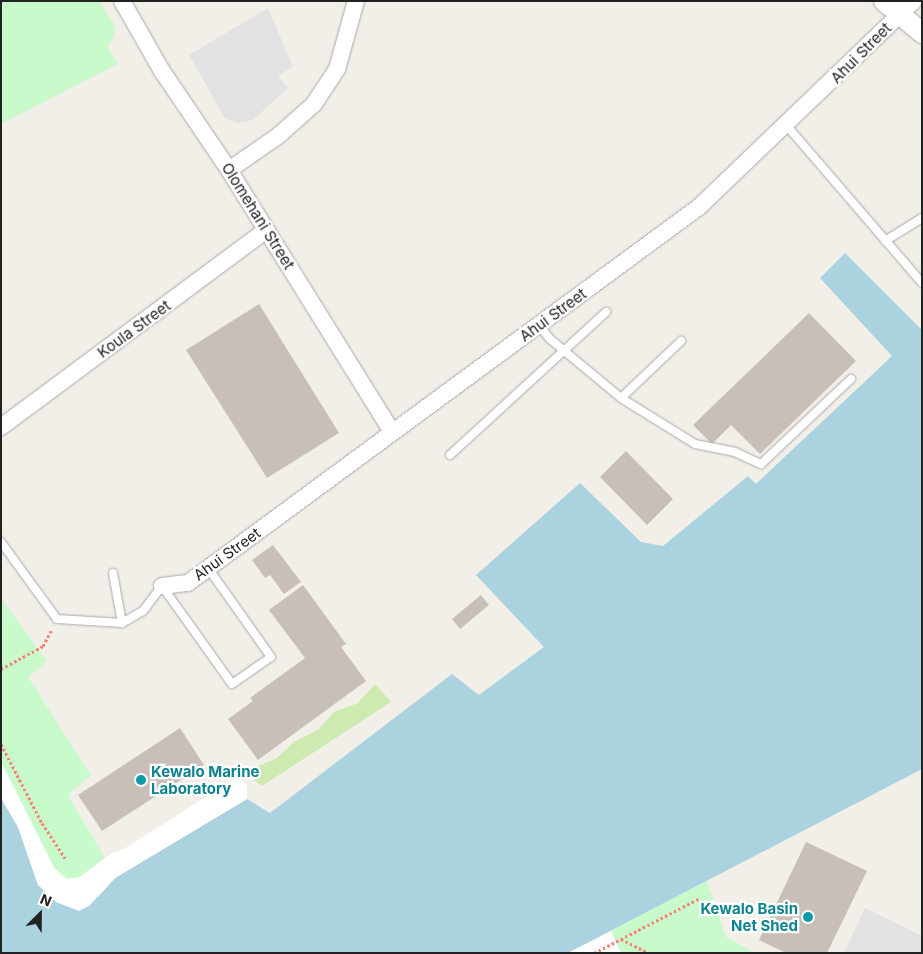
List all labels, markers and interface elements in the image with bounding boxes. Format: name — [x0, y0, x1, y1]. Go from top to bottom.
street label: Ahui Street — [827, 19, 895, 87]
street label: Olomehani Street — [218, 159, 298, 273]
street label: Ahui Street — [516, 285, 590, 345]
street label: Koula Street — [94, 296, 174, 362]
street label: Ahui Street — [190, 524, 264, 584]
place label: Kewalo Marine Laboratory — [151, 762, 259, 797]
marker: Kewalo Marine Laboratory — [135, 774, 147, 786]
north arrow — [15, 889, 65, 939]
text: N — [38, 890, 54, 910]
place label: Kewalo Basin Net Shed — [700, 899, 798, 934]
marker: Kewalo Basin Net Shed — [802, 911, 814, 923]

